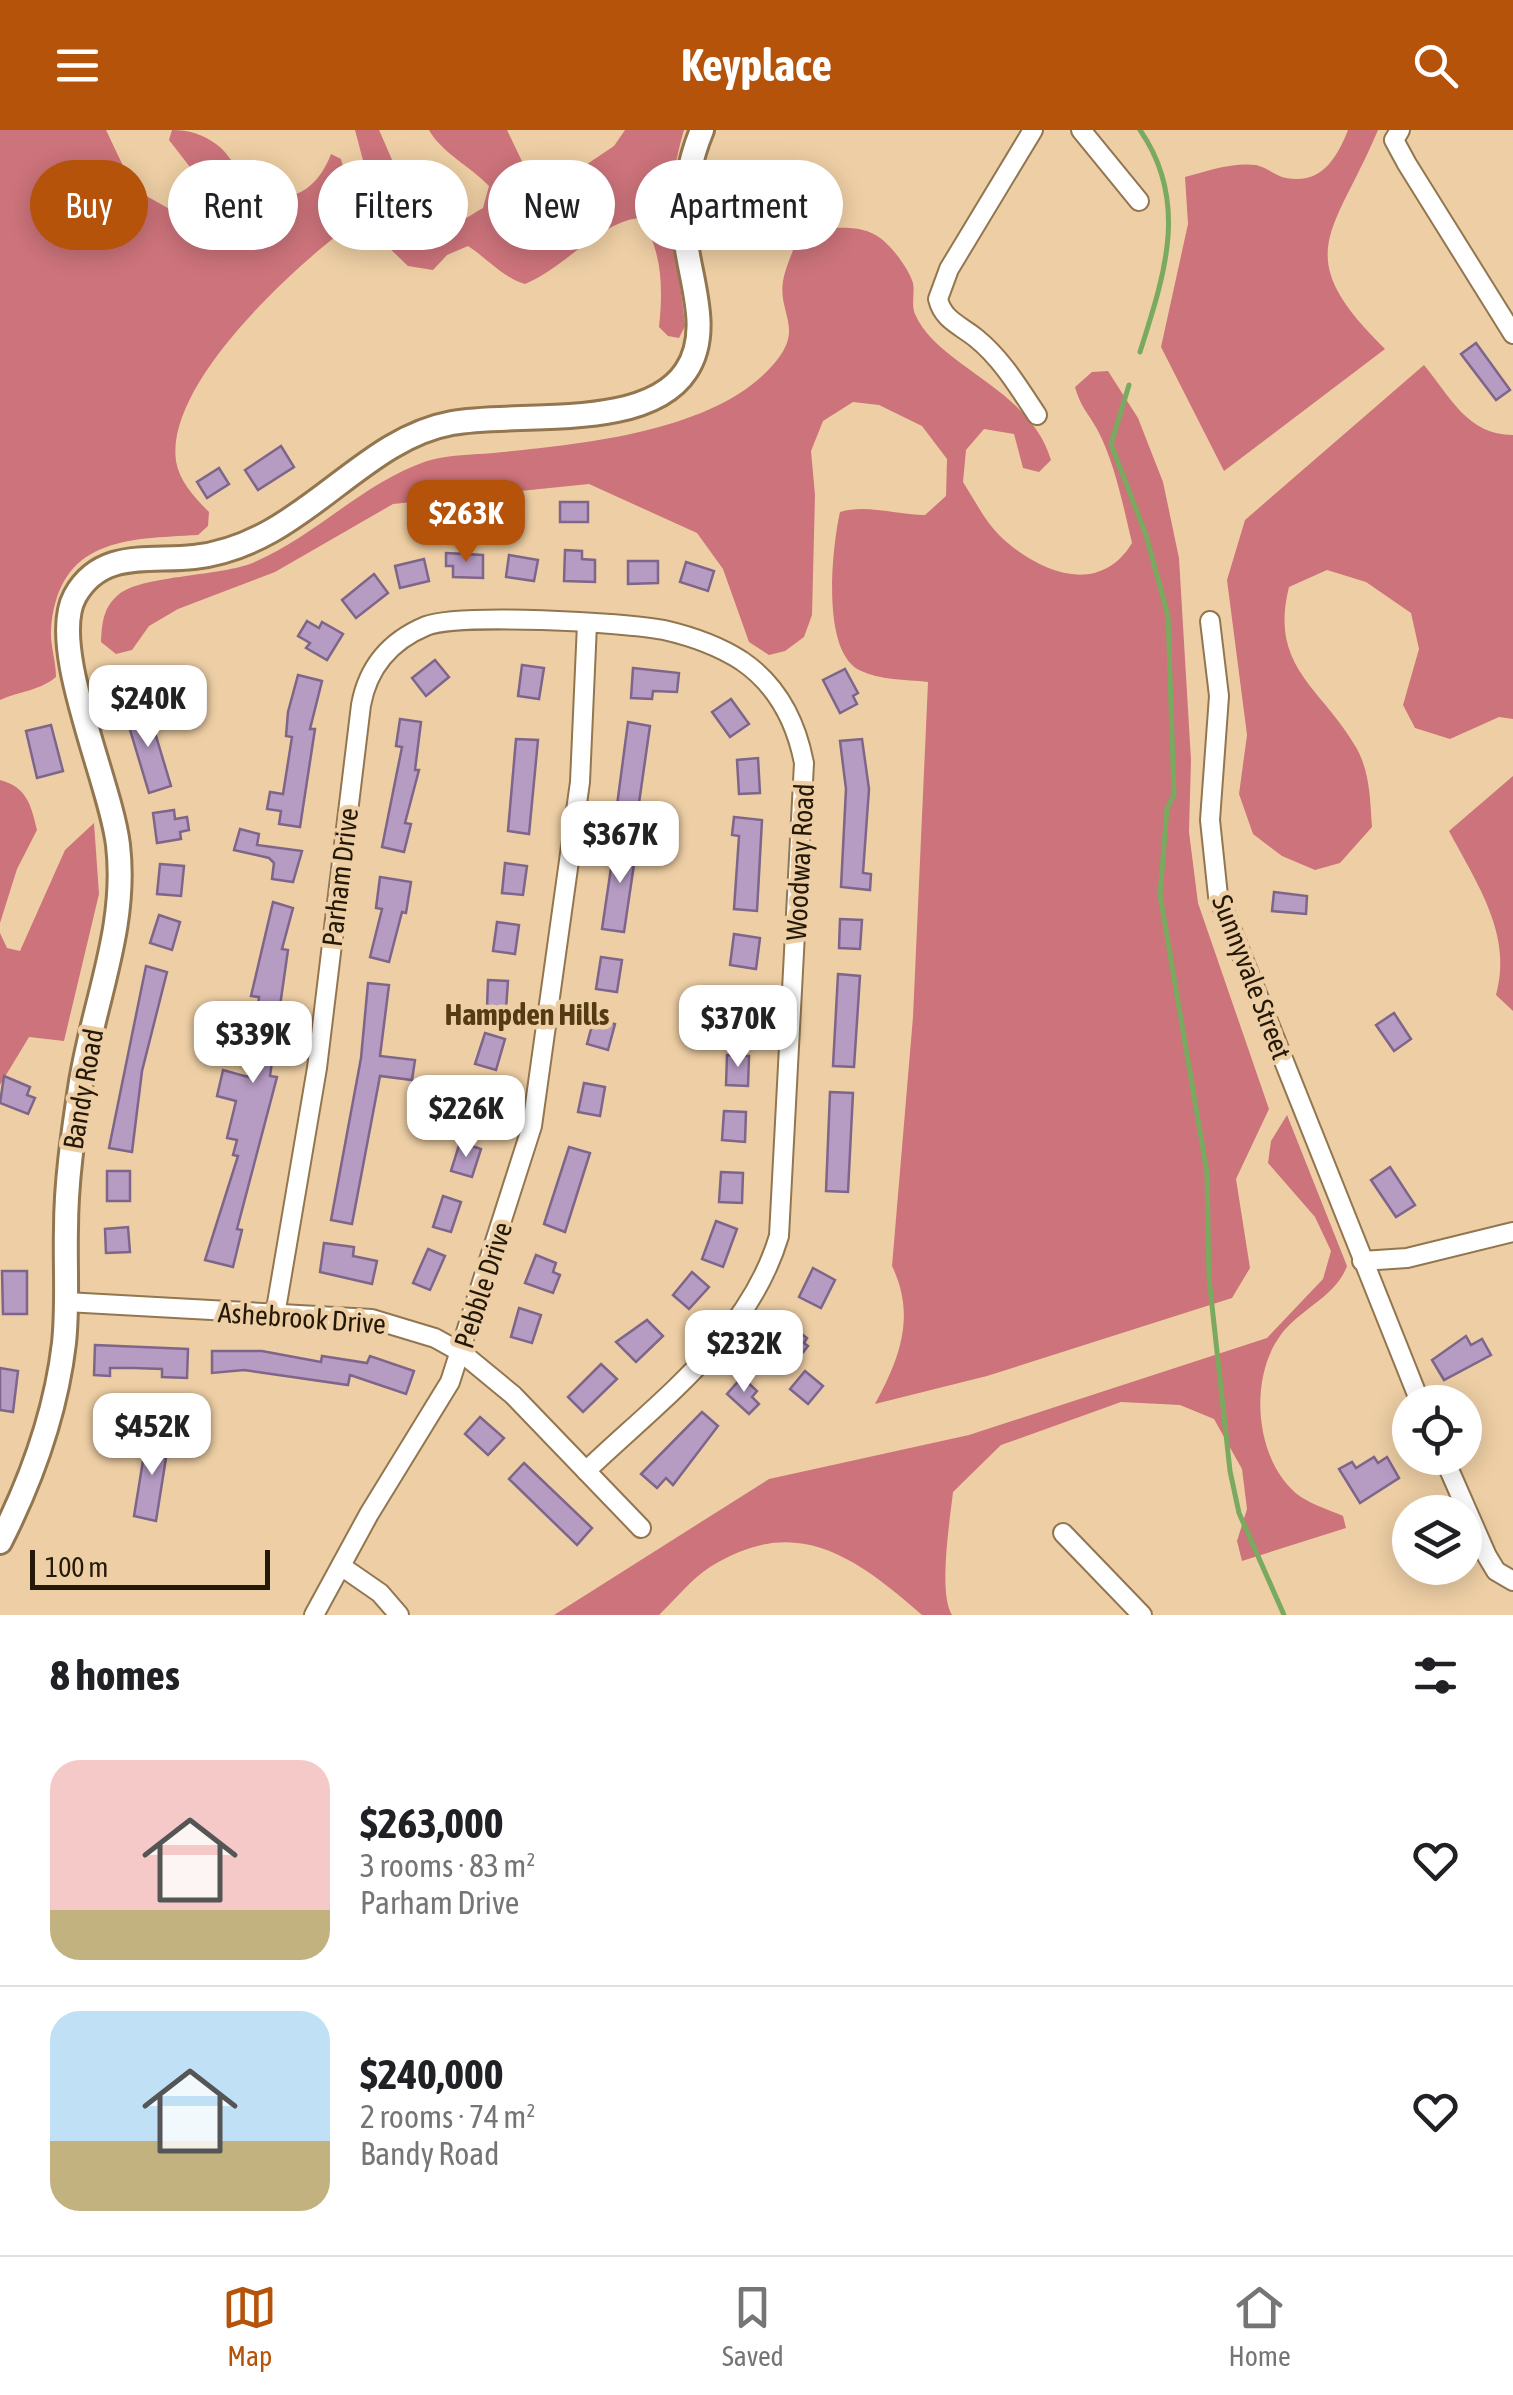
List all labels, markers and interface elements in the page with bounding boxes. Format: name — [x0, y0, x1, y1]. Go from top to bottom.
icon: menu — [50, 38, 105, 93]
icon: search — [1408, 38, 1463, 93]
text: Keyplace — [681, 39, 832, 91]
chip: Buy — [30, 160, 148, 250]
chip: Rent — [168, 160, 298, 250]
chip: Filters — [318, 160, 468, 250]
chip: New — [488, 160, 615, 250]
chip: Apartment — [635, 160, 843, 250]
pin: $263K — [396, 480, 536, 565]
text: $263K — [429, 494, 503, 531]
pin: $240K — [78, 665, 218, 750]
text: $240K — [111, 679, 185, 716]
street label: Woodway Road — [780, 783, 820, 941]
pin: $367K — [550, 801, 690, 886]
street label: Parham Drive — [316, 806, 364, 948]
text: $367K — [583, 815, 657, 852]
street label: Sunnyvale Street — [1206, 890, 1298, 1064]
pin: $370K — [668, 985, 808, 1070]
district label: Hampden Hills — [445, 997, 610, 1031]
text: $370K — [701, 999, 775, 1036]
pin: $339K — [183, 1001, 323, 1086]
text: $339K — [216, 1015, 290, 1052]
street label: Bandy Road — [57, 1026, 109, 1152]
pin: $226K — [396, 1075, 536, 1160]
text: $226K — [429, 1089, 503, 1126]
street label: Pebble Drive — [448, 1218, 518, 1352]
street label: Ashebrook Drive — [217, 1296, 387, 1340]
pin: $232K — [674, 1310, 814, 1395]
text: $232K — [707, 1324, 781, 1361]
map controls — [1392, 1385, 1482, 1585]
button: locate — [1392, 1385, 1482, 1475]
pin: $452K — [82, 1393, 222, 1478]
text: $452K — [115, 1407, 189, 1444]
button: layers — [1392, 1495, 1482, 1585]
scale bar — [30, 1545, 270, 1590]
text: 100 m — [45, 1551, 108, 1583]
icon: filters — [1408, 1648, 1463, 1703]
text: 8 homes — [50, 1651, 180, 1699]
text: $263,000 — [360, 1799, 504, 1847]
icon: home — [130, 1800, 250, 1920]
icon: heart — [1408, 1833, 1463, 1888]
text: 3 rooms · 83 m² — [360, 1847, 535, 1884]
text: Parham Drive — [360, 1884, 519, 1921]
text: $240,000 — [360, 2050, 504, 2098]
icon: home — [130, 2051, 250, 2171]
icon: heart — [1408, 2084, 1463, 2139]
text: 2 rooms · 74 m² — [360, 2098, 535, 2135]
text: Bandy Road — [360, 2135, 499, 2172]
tab: Map — [222, 2280, 277, 2372]
tab: Saved — [722, 2280, 784, 2372]
tab: Home — [1228, 2280, 1291, 2372]

